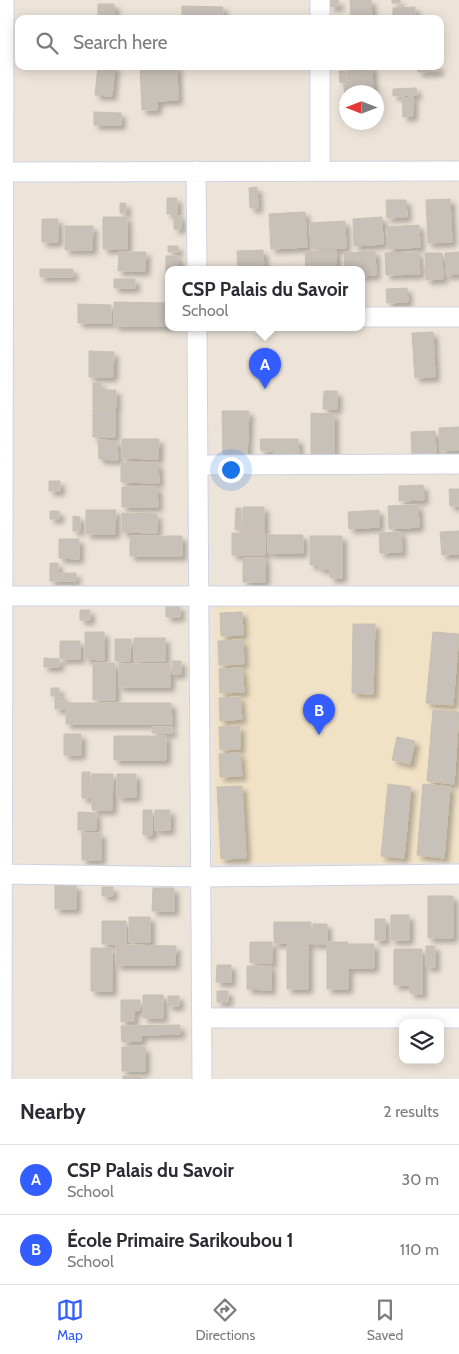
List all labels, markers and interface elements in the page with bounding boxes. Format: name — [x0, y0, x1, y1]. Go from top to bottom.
search box — [15, 15, 444, 70]
icon: search — [33, 29, 61, 57]
text: Search here — [73, 31, 167, 54]
north arrow — [339, 85, 384, 130]
popup — [165, 266, 365, 331]
text: CSP Palais du Savoir — [182, 278, 348, 301]
text: School — [182, 301, 228, 320]
pin: A — [249, 348, 281, 389]
your location — [218, 457, 244, 483]
pin: B — [303, 694, 335, 735]
map controls — [399, 1019, 444, 1064]
button: layers — [399, 1019, 444, 1064]
text: Nearby — [20, 1099, 86, 1124]
text: 2 results — [383, 1102, 439, 1121]
text: CSP Palais du Savoir — [67, 1159, 234, 1182]
text: A — [31, 1170, 41, 1189]
text: 30 m — [402, 1170, 439, 1189]
text: School — [67, 1182, 114, 1201]
text: École Primaire Sarikoubou 1 — [67, 1229, 294, 1252]
text: B — [31, 1240, 41, 1259]
text: 110 m — [400, 1240, 439, 1259]
text: School — [67, 1252, 114, 1271]
tab: Map — [56, 1296, 84, 1344]
tab: Directions — [195, 1296, 255, 1344]
tab: Saved — [367, 1296, 403, 1344]

